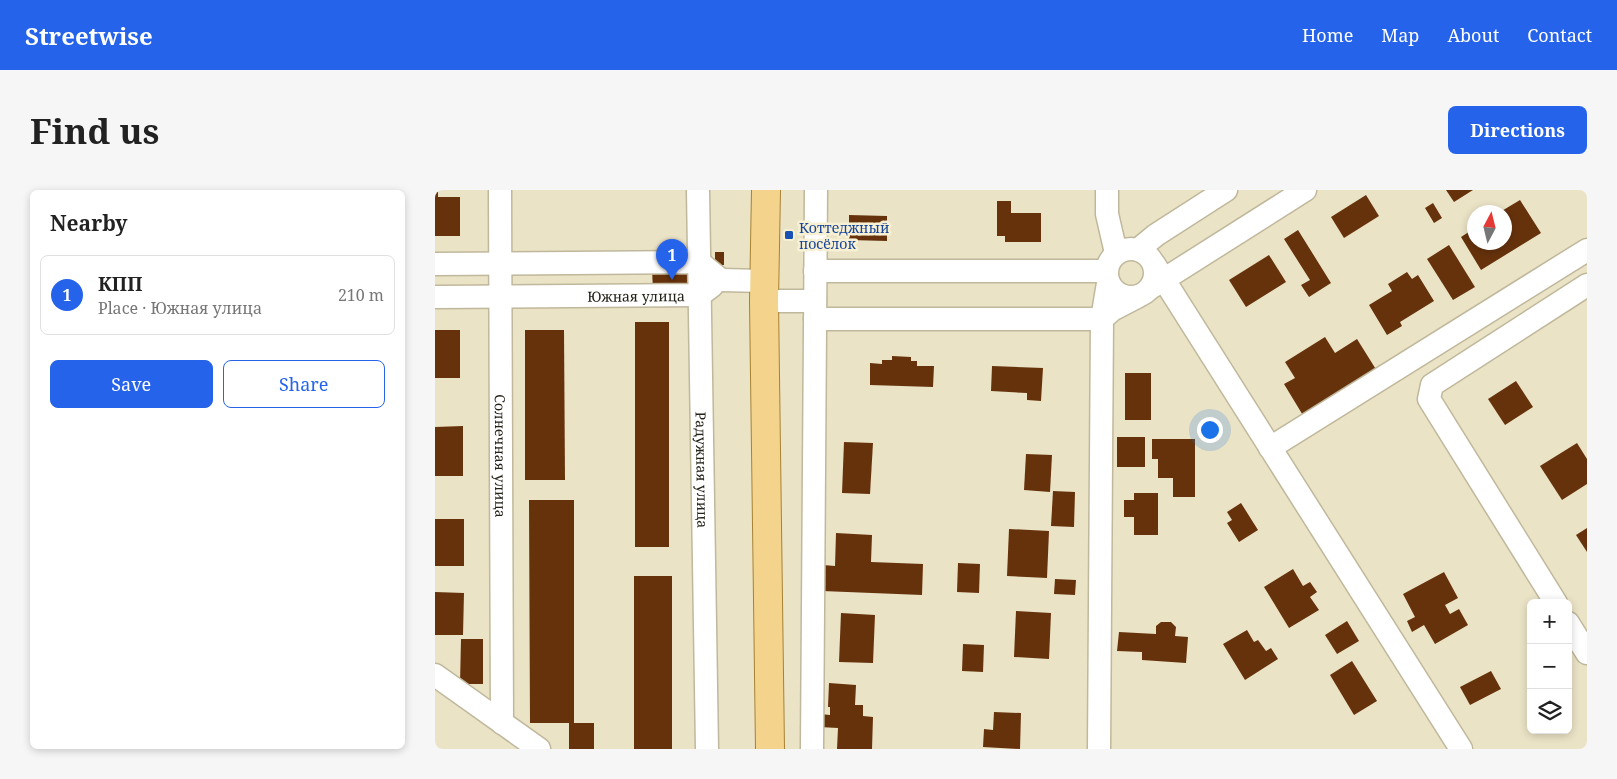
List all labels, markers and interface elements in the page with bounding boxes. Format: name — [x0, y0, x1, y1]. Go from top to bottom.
text: Streetwise — [25, 19, 153, 52]
text: Home — [1302, 23, 1353, 47]
text: Map — [1381, 23, 1419, 47]
text: About — [1447, 23, 1499, 47]
text: Contact — [1527, 23, 1592, 47]
button: Directions — [1448, 106, 1587, 154]
text: Find us — [30, 107, 159, 154]
north arrow — [1467, 205, 1512, 250]
text: Nearby — [50, 209, 128, 237]
place label: Коттеджный посёлок — [799, 218, 889, 253]
marker: Коттеджный посёлок — [783, 229, 795, 241]
pin: 1 — [656, 239, 688, 280]
text: КПП — [98, 271, 142, 297]
text: 1 — [62, 284, 72, 306]
text: 210 m — [338, 284, 384, 306]
street label: Южная улица — [587, 286, 685, 305]
text: Place · Южная улица — [98, 297, 262, 319]
button: Save — [50, 360, 213, 408]
button: Share — [223, 360, 385, 408]
street label: Солнечная улица — [491, 394, 511, 518]
street label: Радужная улица — [692, 412, 713, 528]
your location — [1197, 417, 1223, 443]
map controls — [1527, 599, 1572, 734]
button: + — [1527, 599, 1572, 644]
button: − — [1527, 644, 1572, 689]
button: layers — [1527, 689, 1572, 734]

